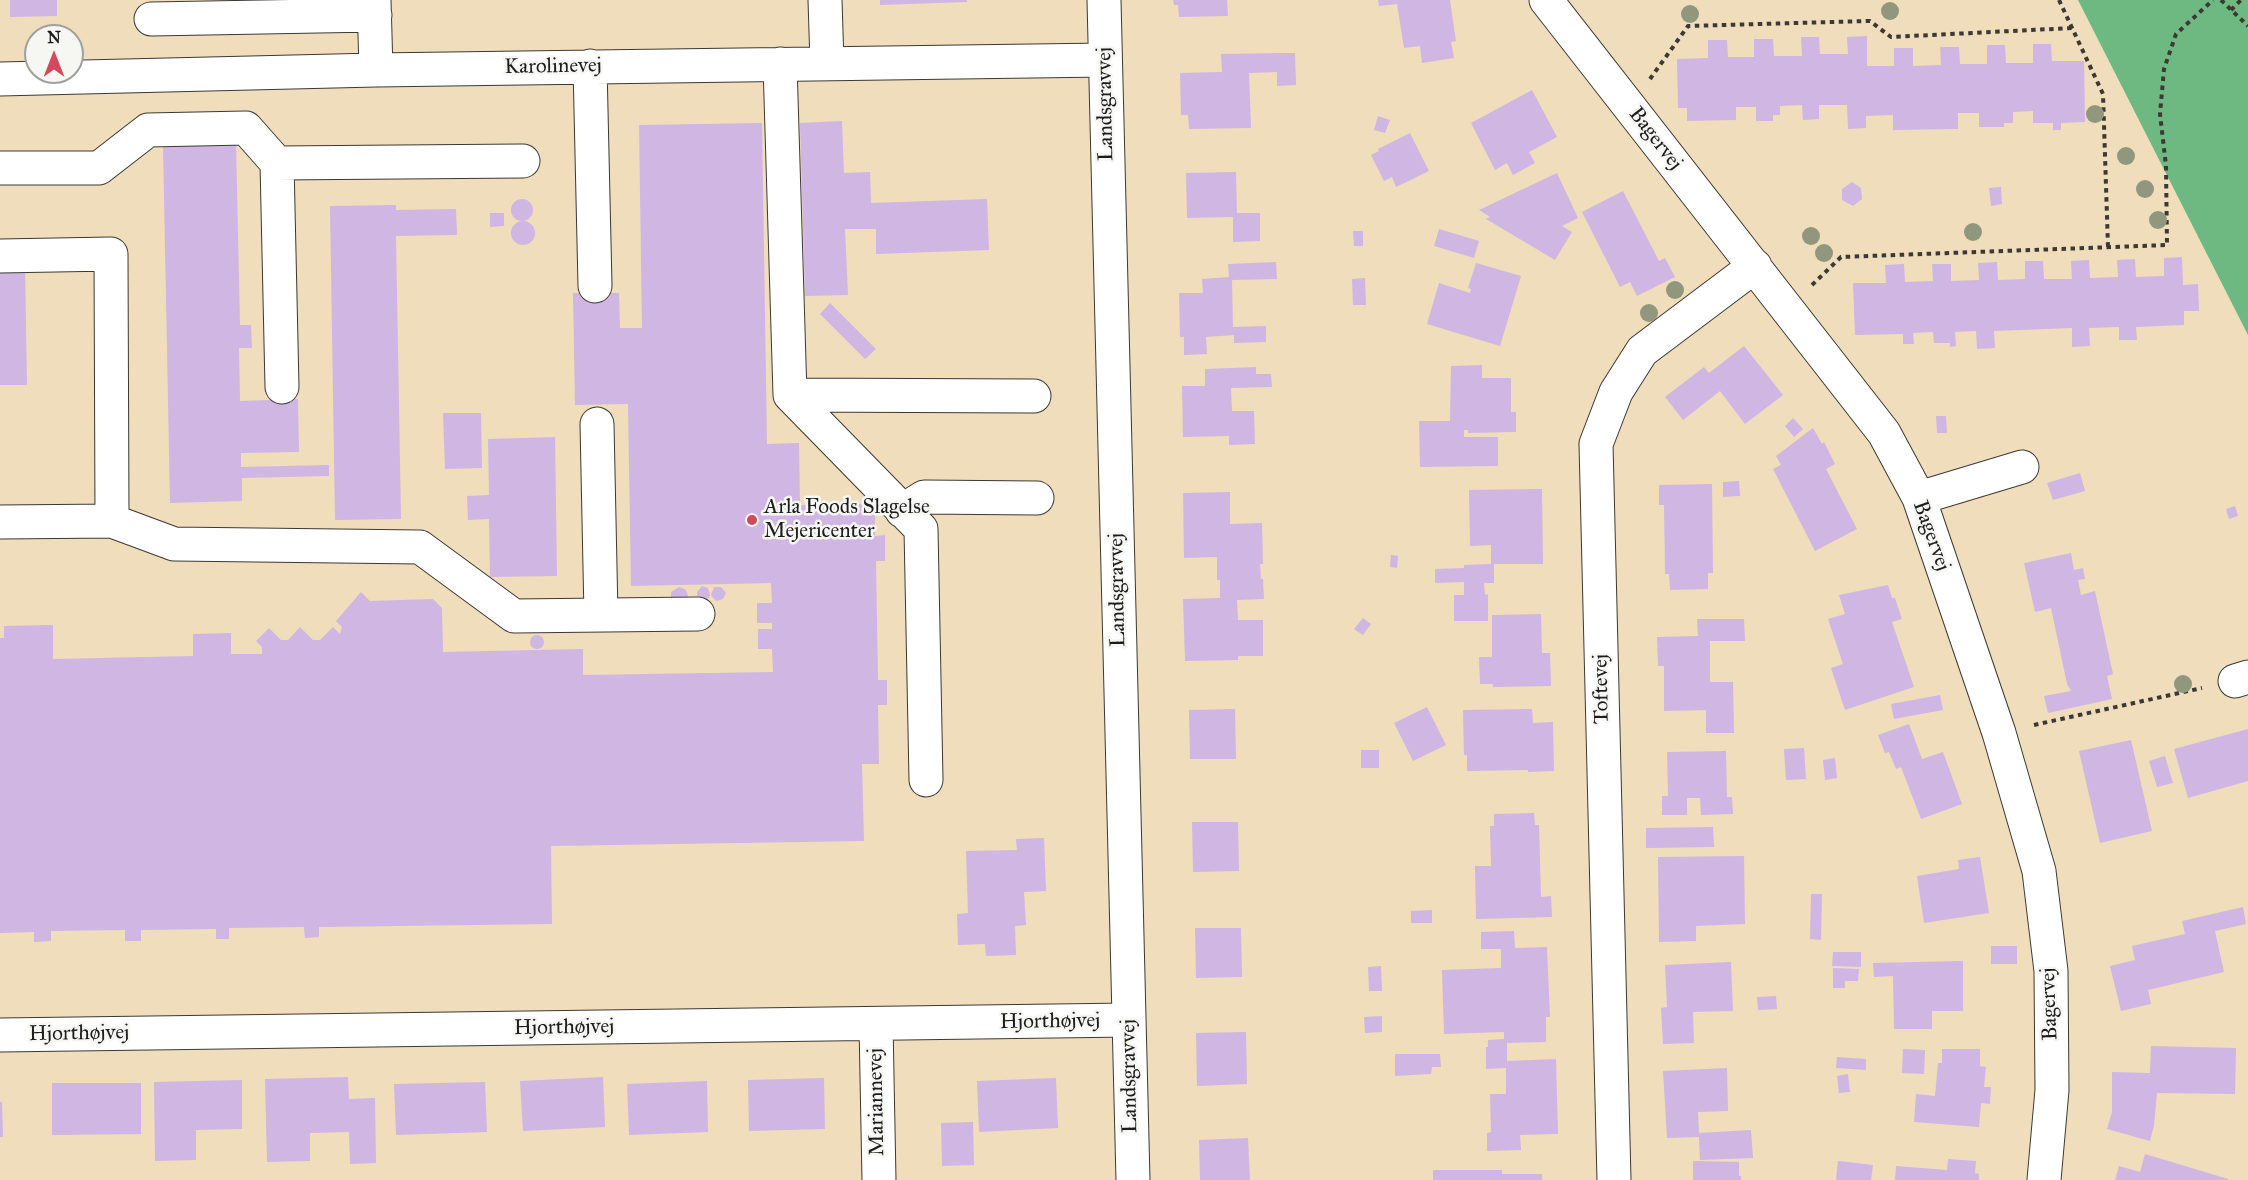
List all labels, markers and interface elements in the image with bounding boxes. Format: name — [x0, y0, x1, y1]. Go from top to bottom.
north arrow — [24, 24, 84, 84]
text: N — [47, 28, 61, 47]
street label: Landsgravvej — [1092, 47, 1120, 161]
street label: Karolinevej — [504, 54, 602, 80]
street label: Bagervej — [1623, 102, 1687, 176]
place label: Arla Foods Slagelse Mejericenter — [764, 495, 930, 545]
street label: Bagervej — [1907, 497, 1955, 575]
marker: Arla Foods Slagelse Mejericenter — [745, 513, 759, 527]
street label: Landsgravvej — [1104, 533, 1132, 647]
street label: Toftevej — [1589, 654, 1615, 724]
street label: Bagervej — [2036, 967, 2064, 1041]
street label: Hjorthøjvej — [1000, 1009, 1100, 1035]
street label: Hjorthøjvej — [514, 1015, 614, 1041]
street label: Landsgravvej — [1116, 1019, 1144, 1133]
street label: Hjorthøjvej — [29, 1021, 129, 1047]
street label: Mariannevej — [863, 1048, 891, 1156]

